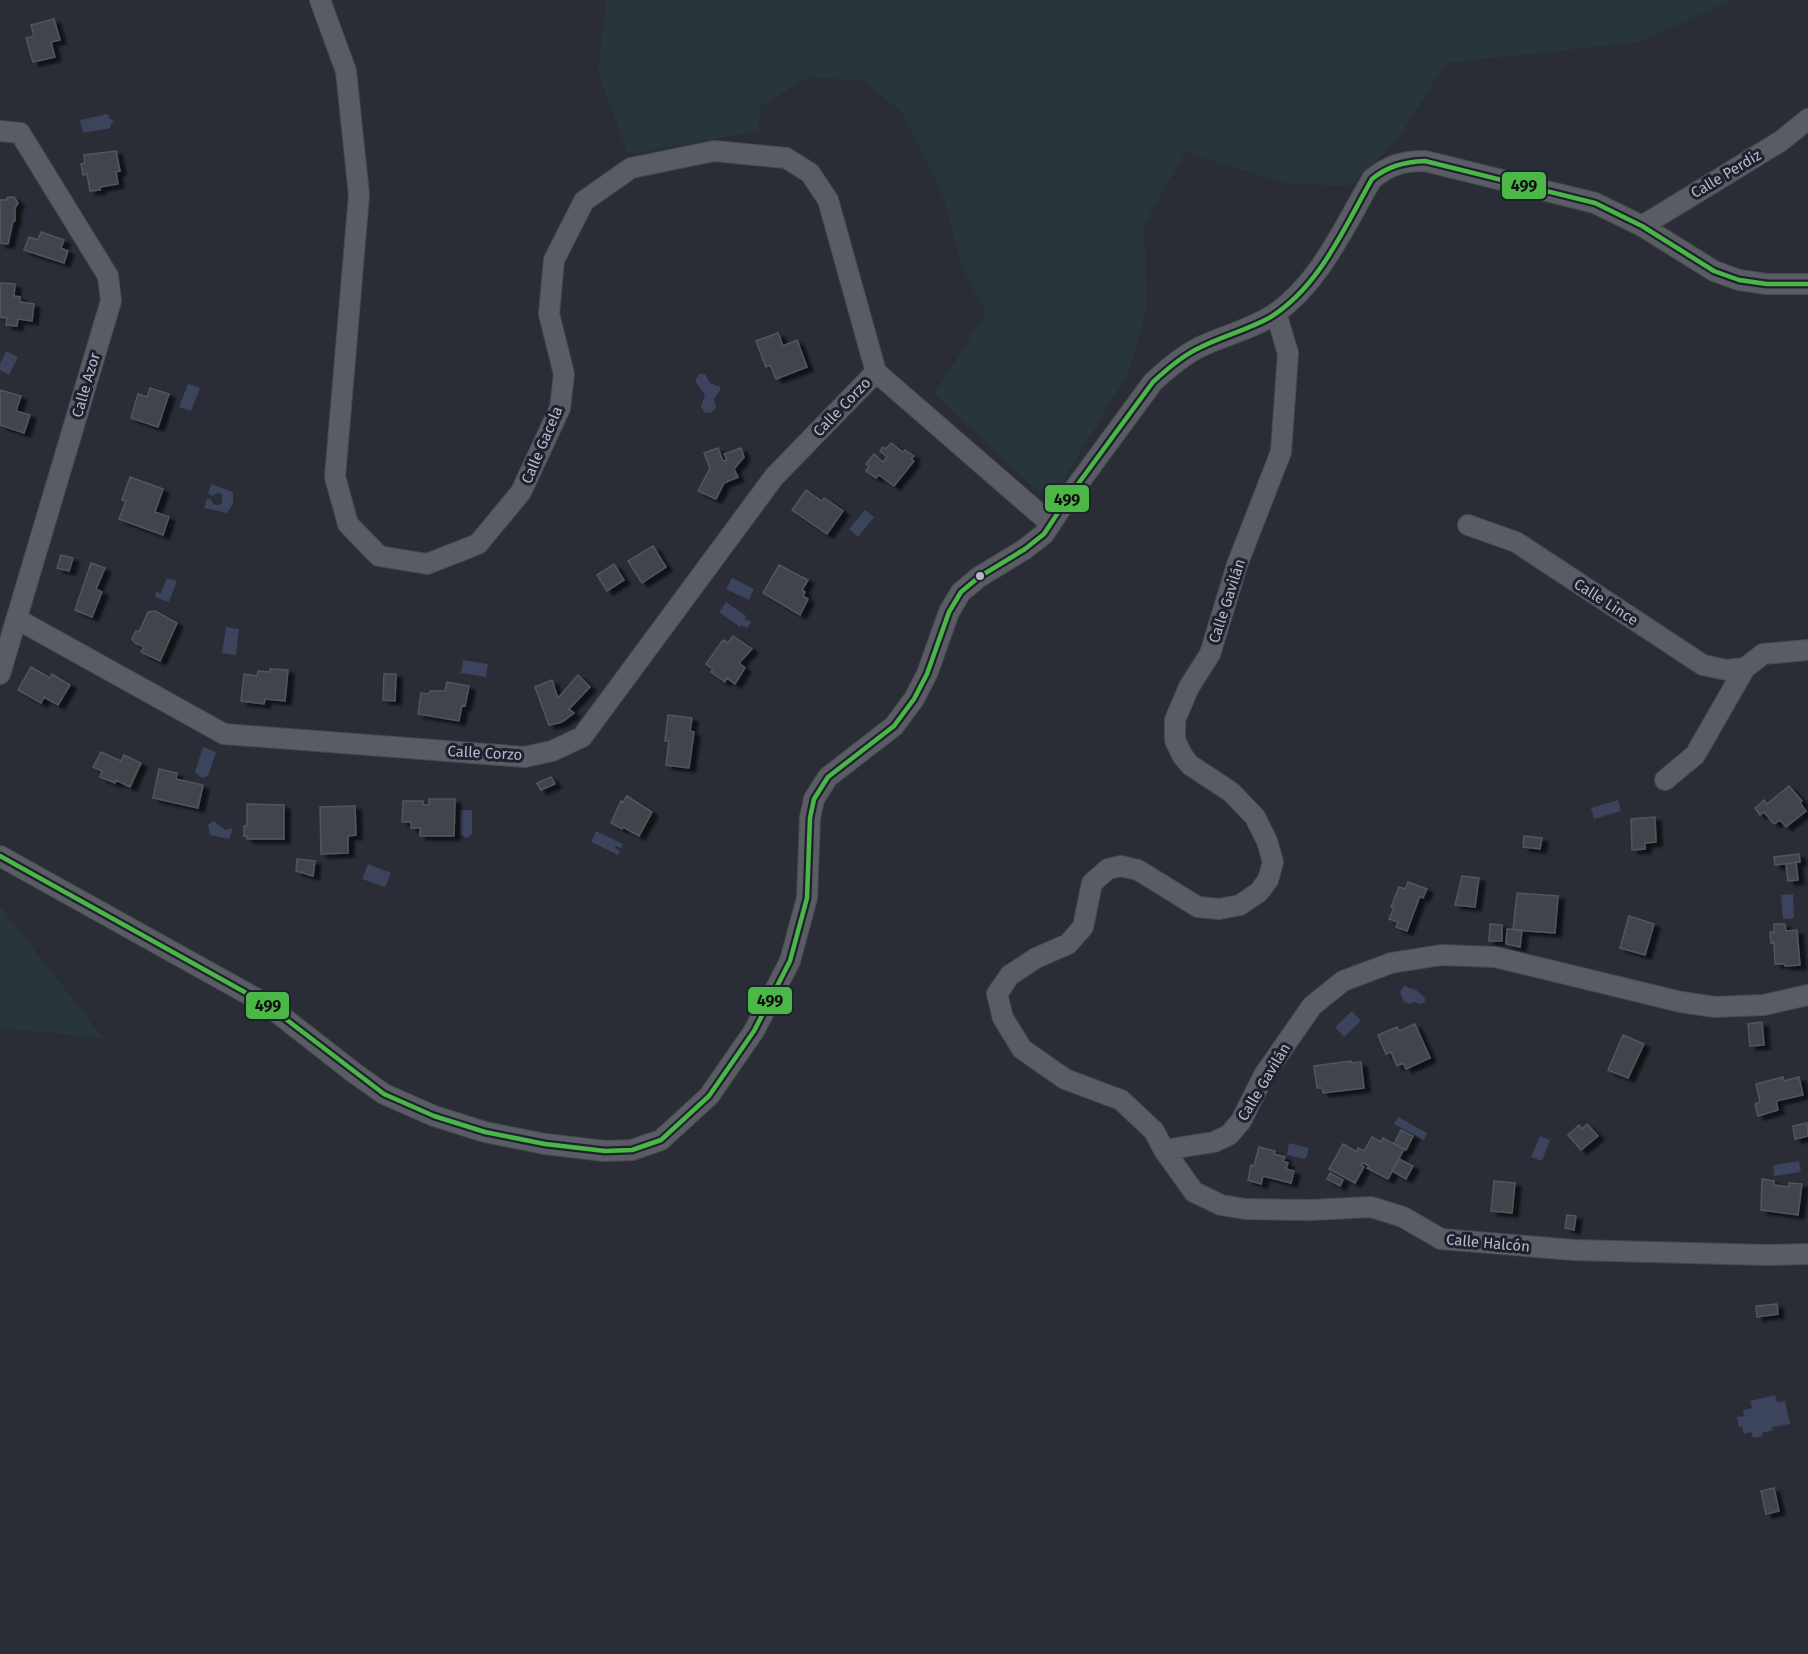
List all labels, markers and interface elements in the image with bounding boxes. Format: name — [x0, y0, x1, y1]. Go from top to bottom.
street label: Calle Perdiz — [1688, 146, 1765, 202]
line badge: 499 — [1501, 171, 1547, 200]
text: 499 — [1511, 176, 1537, 195]
street label: Calle Azor — [68, 350, 104, 420]
street label: Calle Corzo — [810, 374, 874, 440]
street label: Calle Gacela — [518, 404, 566, 486]
line badge: 499 — [1044, 484, 1090, 513]
text: 499 — [1054, 490, 1080, 509]
street label: Calle Gavilán — [1205, 557, 1249, 645]
unlabelled marker — [974, 570, 986, 582]
street label: Calle Lince — [1571, 575, 1641, 629]
street label: Calle Corzo — [447, 742, 523, 764]
line badge: 499 — [747, 986, 793, 1015]
line badge: 499 — [245, 991, 290, 1020]
text: 499 — [757, 991, 783, 1010]
text: 499 — [255, 996, 281, 1015]
street label: Calle Gavilán — [1234, 1040, 1294, 1124]
street label: Calle Halcón — [1445, 1230, 1531, 1256]

